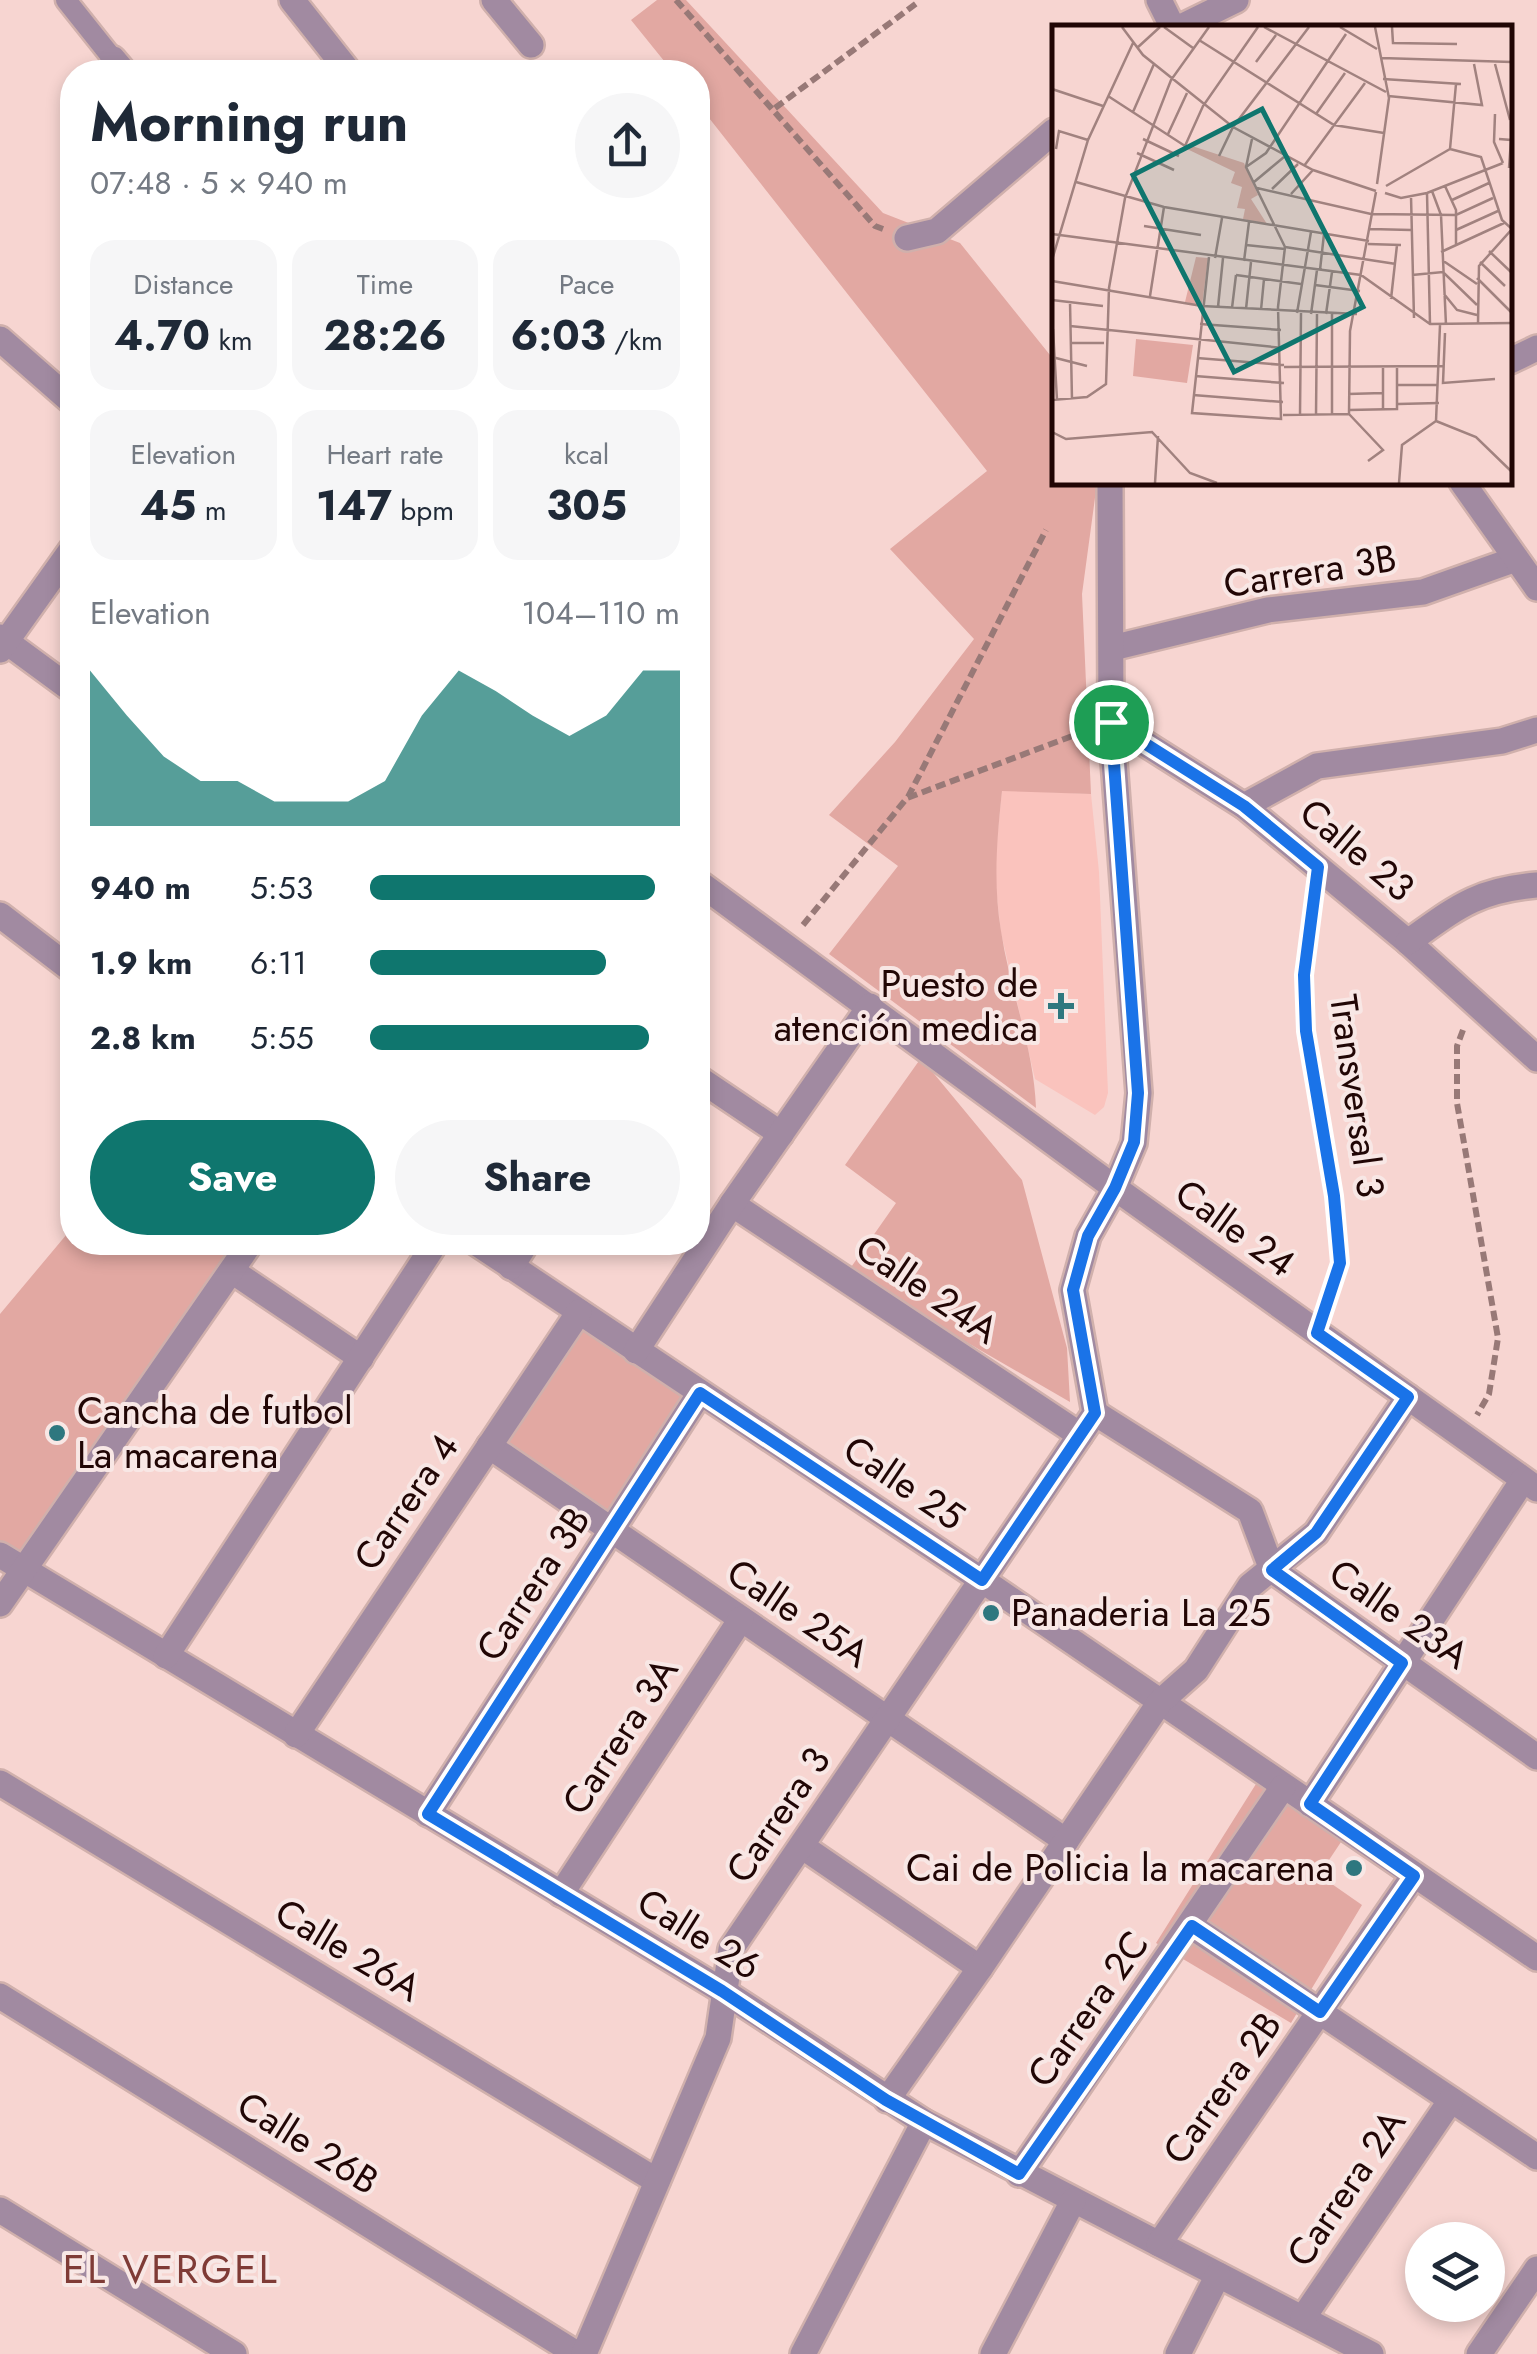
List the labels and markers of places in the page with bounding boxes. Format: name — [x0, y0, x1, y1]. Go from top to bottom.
pin — [1069, 680, 1154, 765]
place label: Puesto de atención medica — [774, 956, 1038, 1055]
marker: Puesto de atención medica — [1048, 993, 1074, 1019]
place label: Cancha de futbol La macarena — [77, 1383, 353, 1482]
marker: Cancha de futbol La macarena — [46, 1422, 68, 1444]
place label: Panaderia La 25 — [1011, 1585, 1271, 1640]
marker: Panaderia La 25 — [980, 1602, 1002, 1624]
place label: Cai de Policia la macarena — [906, 1840, 1334, 1895]
marker: Cai de Policia la macarena — [1343, 1857, 1365, 1879]

